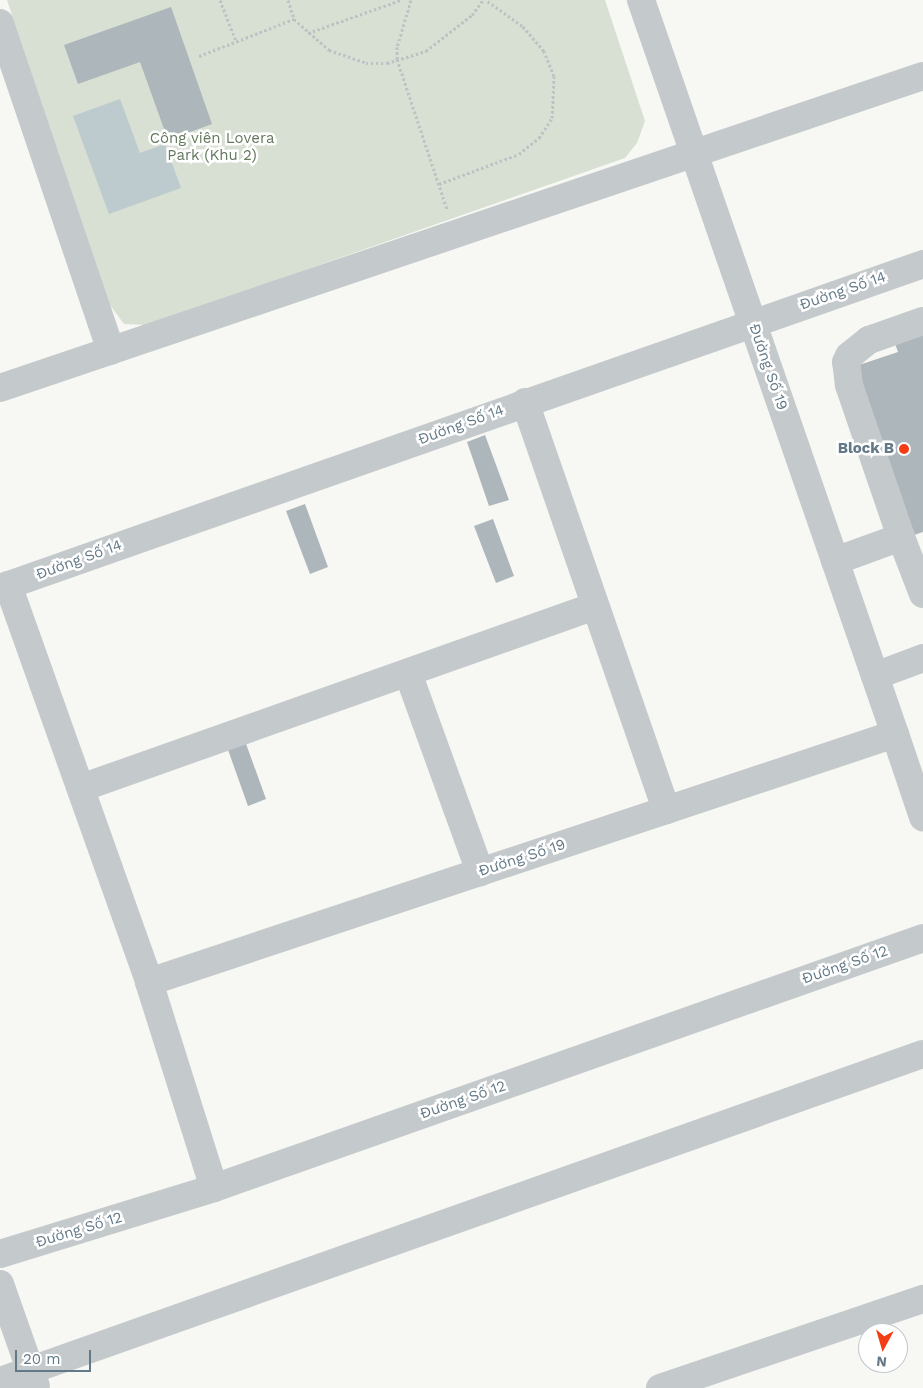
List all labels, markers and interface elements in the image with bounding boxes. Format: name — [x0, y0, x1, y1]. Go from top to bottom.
park label: Công viên Lovera Park (Khu 2) — [149, 129, 275, 164]
street label: Đường Số 14 — [797, 268, 889, 314]
street label: Đường Số 19 — [745, 321, 791, 413]
street label: Đường Số 14 — [415, 401, 507, 449]
place label: Block B — [837, 440, 894, 458]
marker: Block B — [898, 443, 910, 455]
street label: Đường Số 14 — [33, 536, 125, 584]
street label: Đường Số 19 — [476, 835, 568, 881]
street label: Đường Số 12 — [800, 942, 890, 988]
street label: Đường Số 12 — [418, 1077, 508, 1123]
street label: Đường Số 12 — [33, 1208, 125, 1252]
north arrow — [858, 1323, 908, 1373]
scale bar — [18, 1340, 94, 1372]
text: 20 m — [23, 1350, 61, 1368]
text: N — [876, 1353, 888, 1370]

